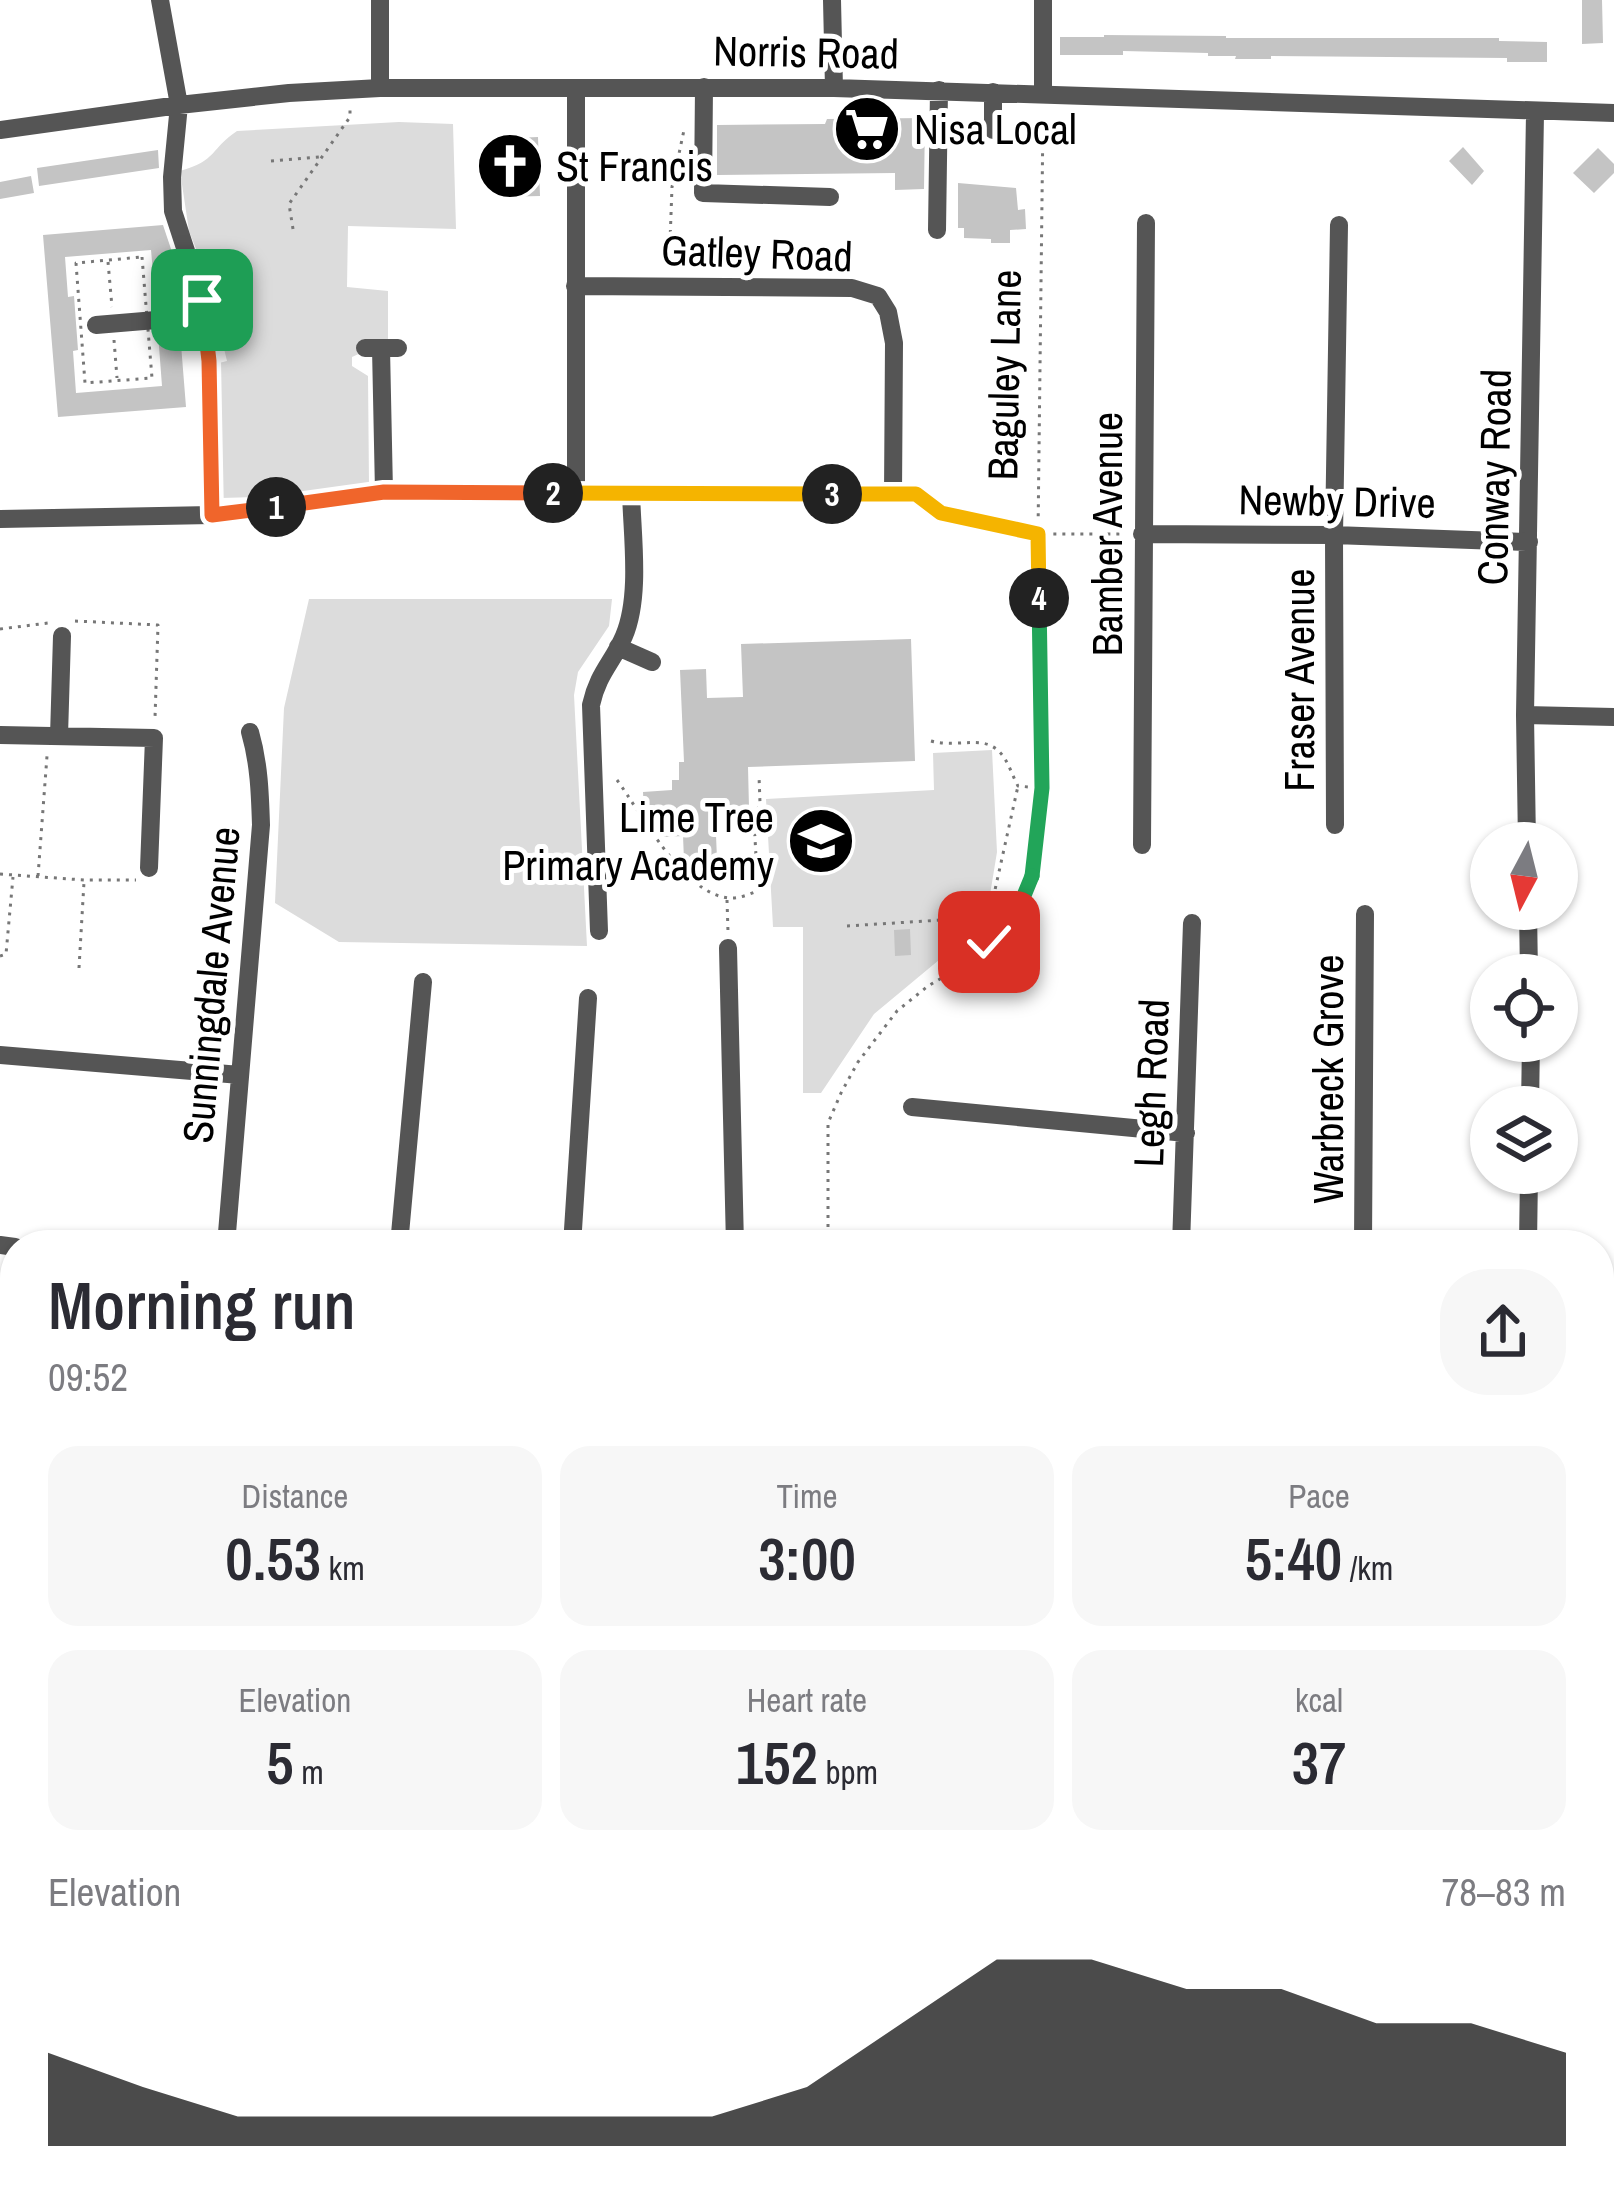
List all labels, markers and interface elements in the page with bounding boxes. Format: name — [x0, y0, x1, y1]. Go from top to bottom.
street label: Norris Road — [713, 22, 899, 82]
supermarket icon: Nisa Local — [832, 94, 902, 164]
place label: Nisa Local — [914, 101, 1077, 157]
church icon: St Francis — [475, 131, 545, 201]
place label: St Francis — [556, 138, 713, 194]
street label: Gatley Road — [660, 222, 854, 284]
pin — [151, 249, 253, 351]
icon: arrive — [169, 267, 235, 333]
street label: Baguley Lane — [974, 269, 1034, 481]
street label: Conway Road — [1464, 368, 1524, 586]
street label: Bamber Avenue — [1079, 412, 1135, 656]
pin: 2 — [523, 463, 583, 523]
pin: 3 — [802, 464, 862, 524]
text: 2 — [545, 471, 561, 515]
street label: Newby Drive — [1238, 471, 1436, 531]
text: 3 — [824, 472, 840, 516]
pin: 1 — [246, 477, 306, 537]
text: 1 — [268, 485, 284, 529]
pin: 4 — [1009, 568, 1069, 628]
street label: Fraser Avenue — [1271, 568, 1327, 792]
text: 4 — [1031, 576, 1047, 620]
place label: Lime Tree Primary Academy — [502, 789, 774, 893]
school or university icon: Lime Tree Primary Academy — [786, 806, 856, 876]
north arrow — [1470, 822, 1578, 930]
map controls — [1470, 822, 1578, 1194]
street label: Sunningdale Avenue — [169, 825, 253, 1145]
pin — [938, 891, 1040, 993]
icon: check — [956, 909, 1022, 975]
street label: Warbreck Grove — [1300, 954, 1356, 1204]
button: locate — [1470, 954, 1578, 1062]
street label: Legh Road — [1120, 998, 1182, 1168]
button: layers — [1470, 1086, 1578, 1194]
text: Morning run — [48, 1261, 356, 1350]
button: share — [1440, 1269, 1566, 1395]
text: 09:52 — [48, 1351, 128, 1403]
text: Distance — [242, 1474, 348, 1518]
text: Time — [776, 1474, 838, 1518]
text: Pace — [1288, 1474, 1350, 1518]
text: 0.53 — [225, 1518, 321, 1599]
text: 3:00 — [758, 1518, 856, 1599]
text: 5:40 — [1245, 1518, 1342, 1599]
text: km — [321, 1546, 365, 1590]
text: /km — [1342, 1546, 1393, 1590]
text: Elevation — [239, 1678, 351, 1722]
text: Heart rate — [747, 1678, 867, 1722]
text: kcal — [1295, 1678, 1343, 1722]
text: 5 — [266, 1722, 294, 1803]
text: 152 — [736, 1722, 818, 1803]
text: 37 — [1292, 1722, 1346, 1803]
text: m — [294, 1750, 324, 1794]
text: bpm — [818, 1750, 878, 1794]
text: Elevation — [48, 1866, 181, 1918]
text: 78–83 m — [1442, 1866, 1566, 1918]

